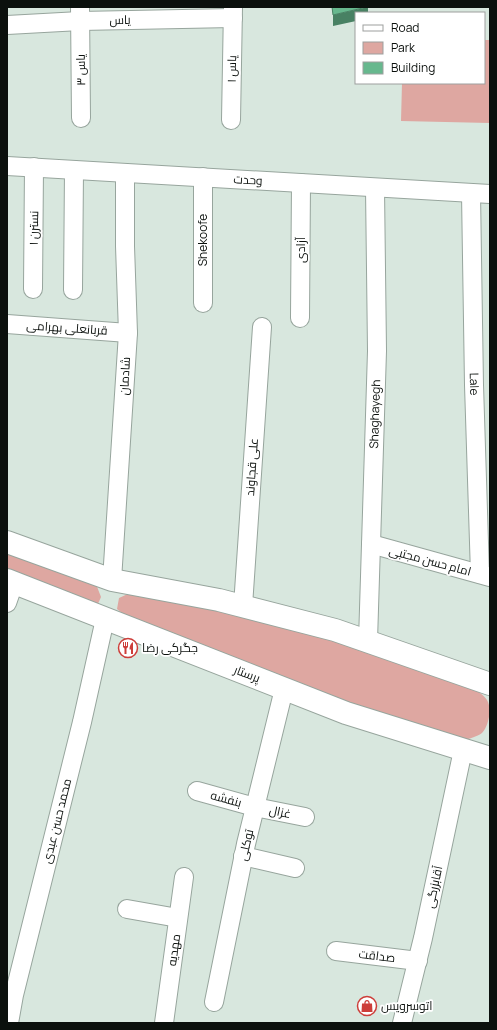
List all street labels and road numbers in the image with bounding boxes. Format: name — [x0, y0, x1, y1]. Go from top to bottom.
street label: یاس — [109, 11, 132, 28]
street label: یاس ۳ — [72, 53, 89, 86]
street label: یاس ۱ — [223, 54, 240, 83]
street label: وحدت — [233, 170, 263, 189]
street label: نسترن ۱ — [25, 210, 42, 246]
street label: Shekoofe — [194, 214, 211, 266]
street label: آزادی — [292, 236, 309, 263]
street label: قربانعلی بهرامی — [26, 316, 108, 339]
street label: شادمان — [115, 356, 134, 396]
street label: Lale — [466, 373, 483, 396]
street label: Shaghayegh — [365, 379, 384, 449]
street label: علی قجاوند — [241, 437, 262, 497]
street label: امام حسن مجتبی — [387, 541, 473, 580]
street label: پرستار — [230, 660, 264, 688]
street label: محمد حسن عبدی — [38, 777, 75, 865]
street label: بنفشه — [209, 786, 244, 811]
street label: غزال — [268, 801, 293, 822]
street label: توکلی — [234, 827, 258, 862]
street label: آقابزرگی — [421, 863, 446, 910]
street label: مهدیه — [163, 933, 184, 967]
street label: صداقت — [358, 945, 396, 966]

